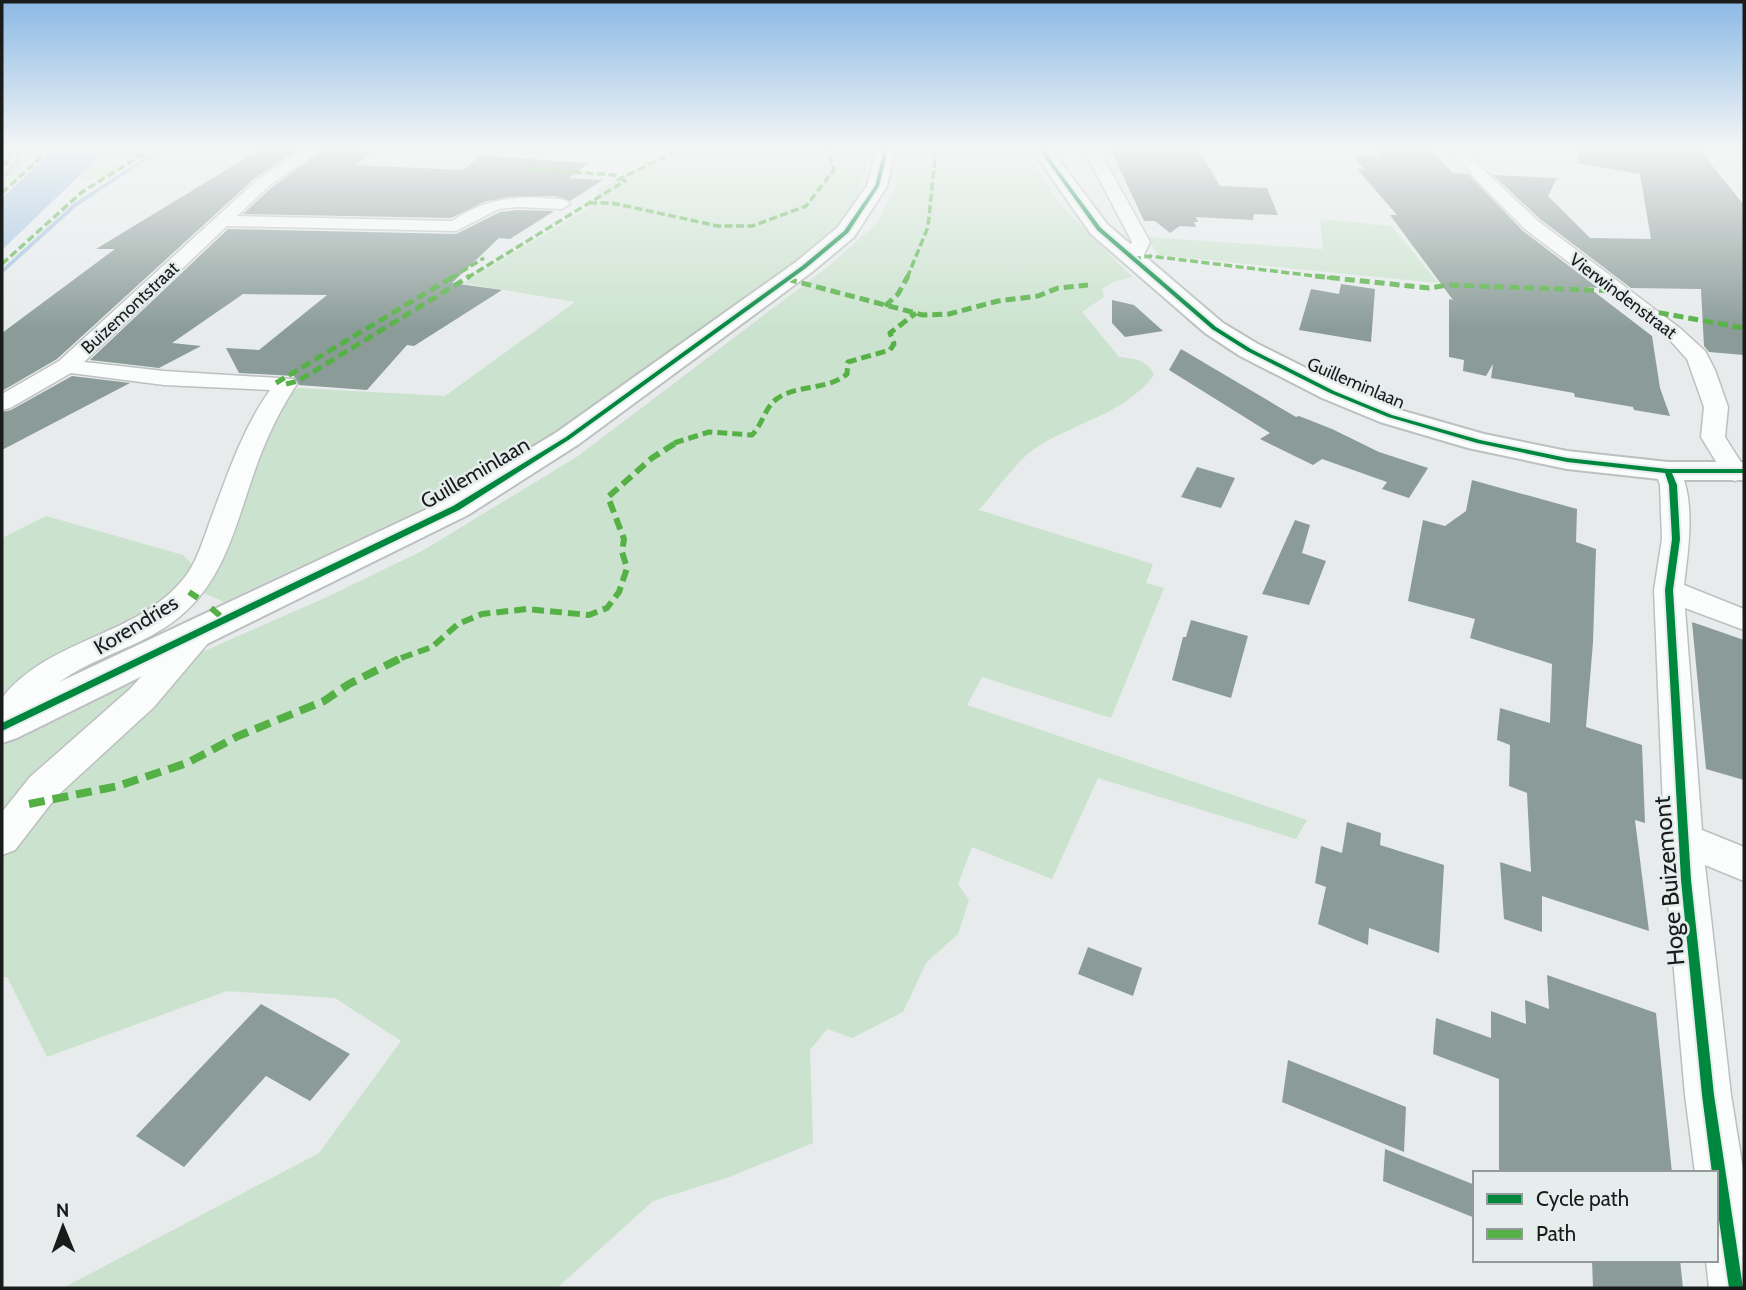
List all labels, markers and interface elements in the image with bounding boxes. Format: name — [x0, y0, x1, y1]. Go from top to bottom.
street label: Vierwindenstraat — [1565, 248, 1681, 344]
street label: Buizemontstraat — [77, 257, 183, 359]
street label: Guilleminlaan — [1304, 353, 1408, 413]
street label: Guilleminlaan — [416, 431, 534, 514]
street label: Korendries — [89, 590, 183, 659]
street label: Hoge Buizemont — [1647, 795, 1690, 967]
legend — [1473, 1171, 1718, 1262]
text: Cycle path — [1536, 1186, 1629, 1211]
north arrow — [28, 1192, 98, 1262]
text: N — [56, 1199, 70, 1222]
text: Path — [1536, 1221, 1576, 1246]

